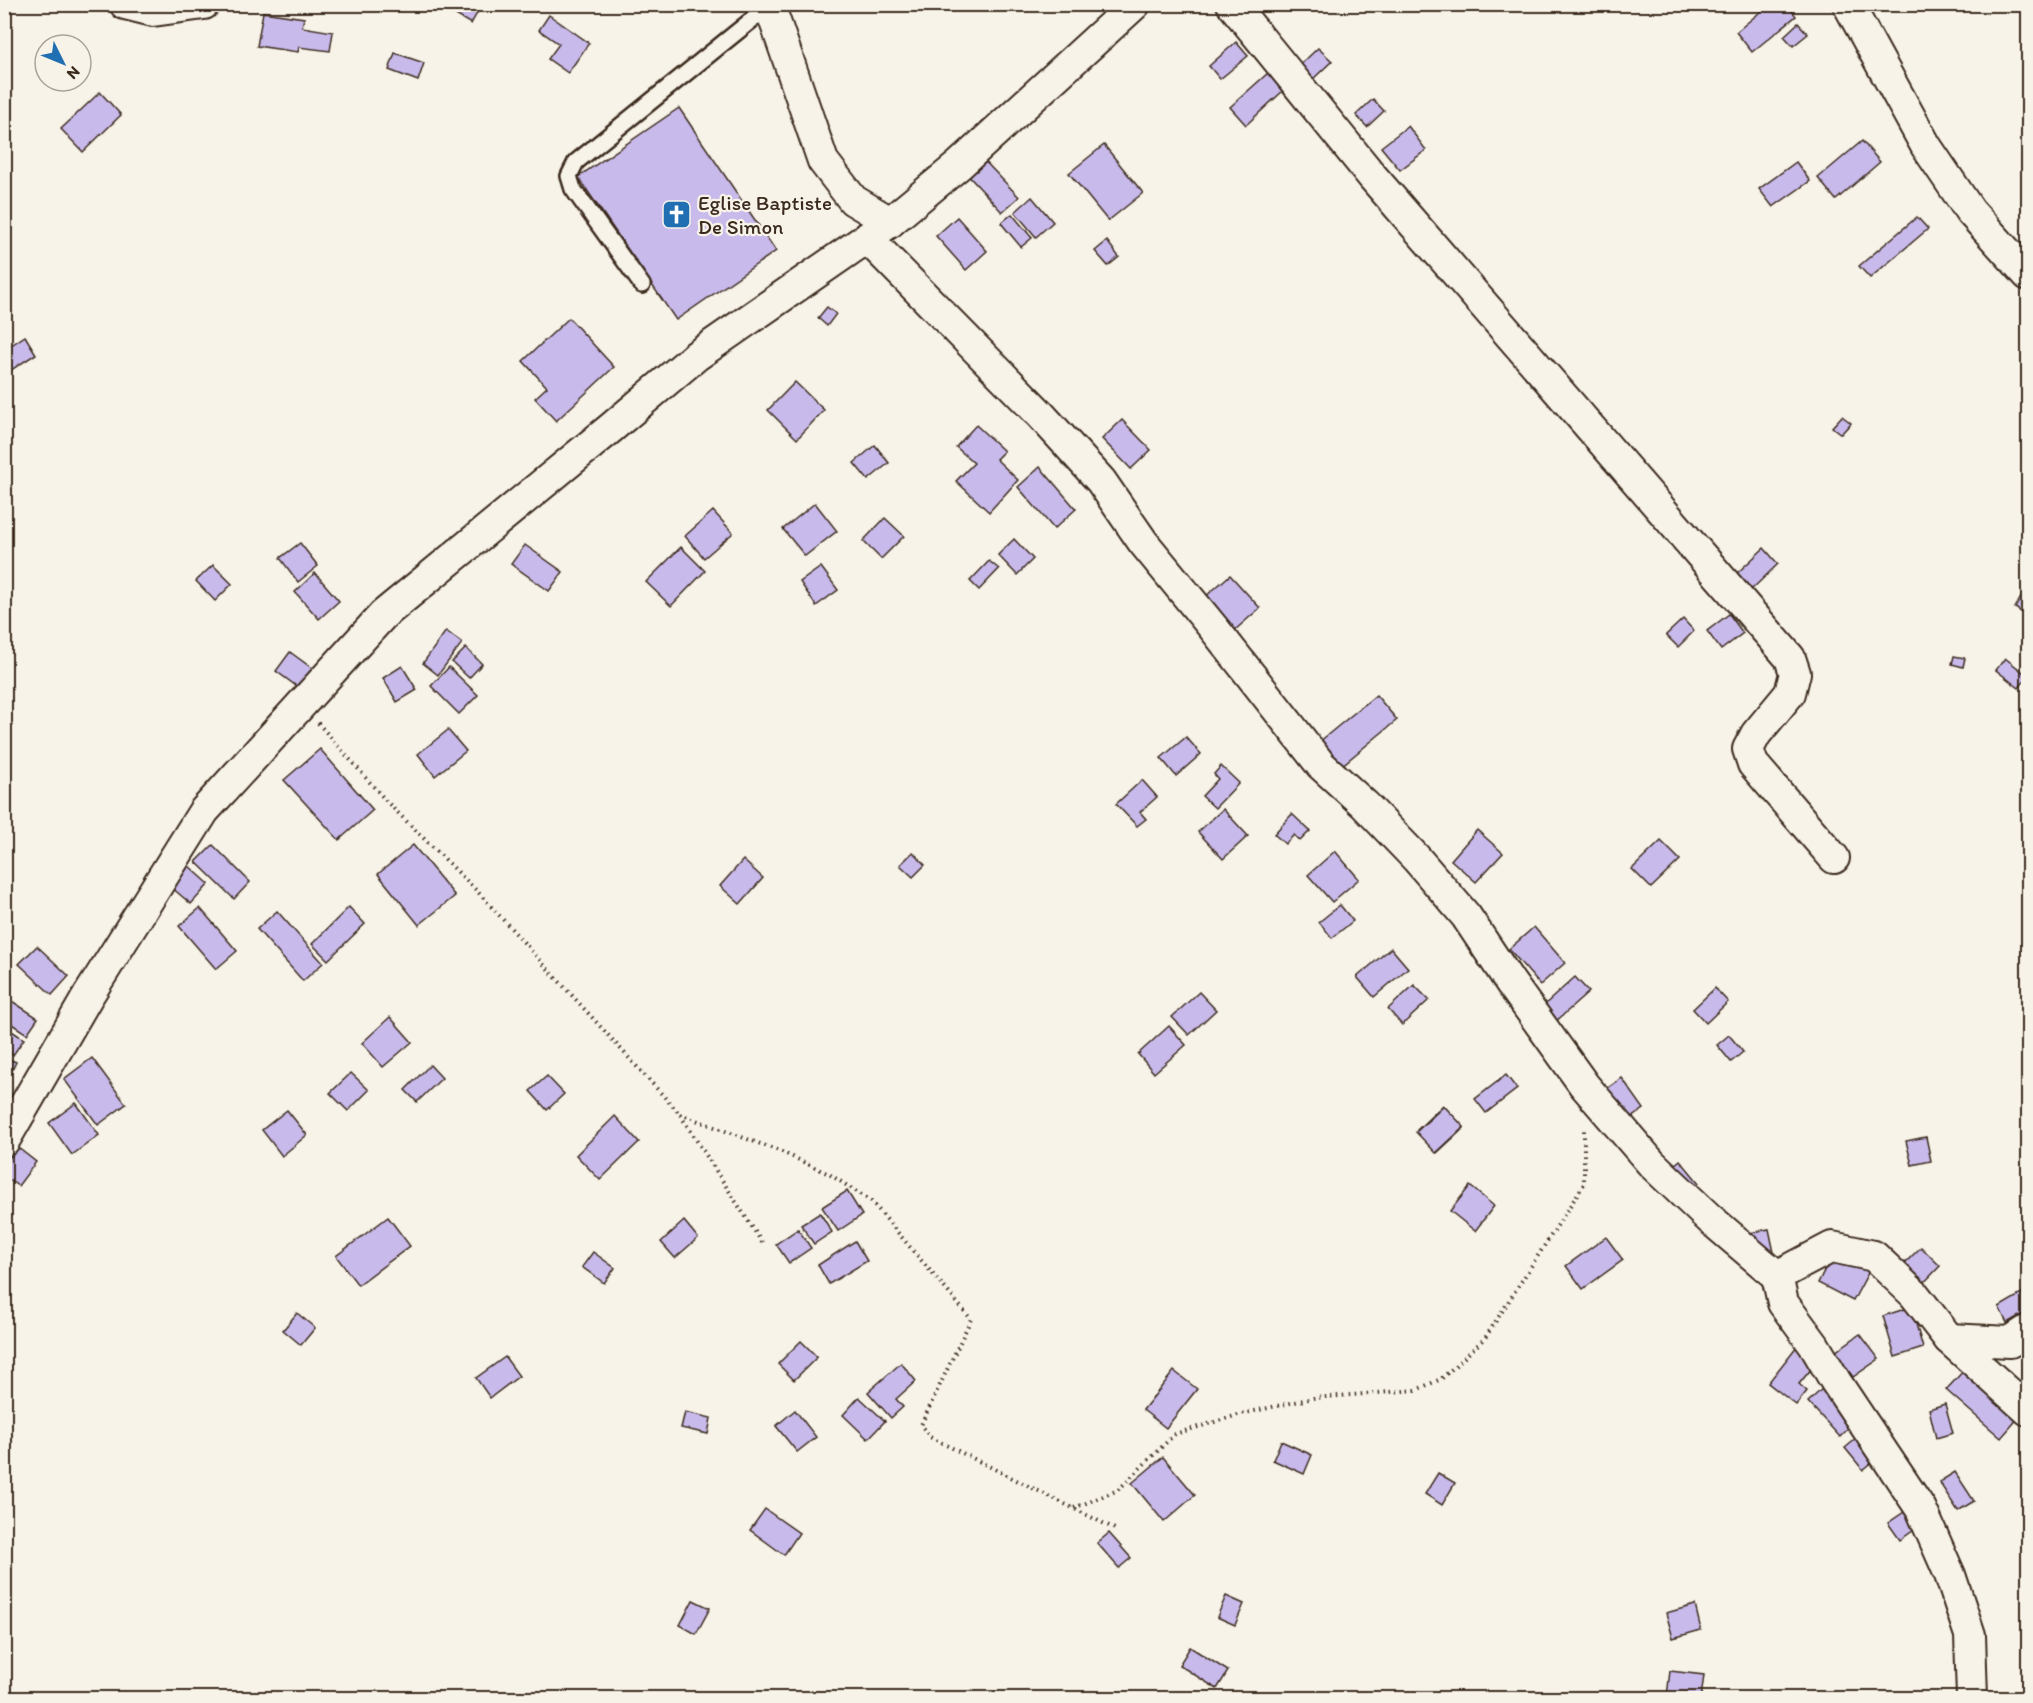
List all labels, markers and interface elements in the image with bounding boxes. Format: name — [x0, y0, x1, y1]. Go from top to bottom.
north arrow — [33, 33, 93, 93]
text: N — [63, 62, 84, 83]
place label: Eglise Baptiste De Simon — [698, 190, 832, 239]
church icon: Eglise Baptiste De Simon — [661, 198, 693, 230]

